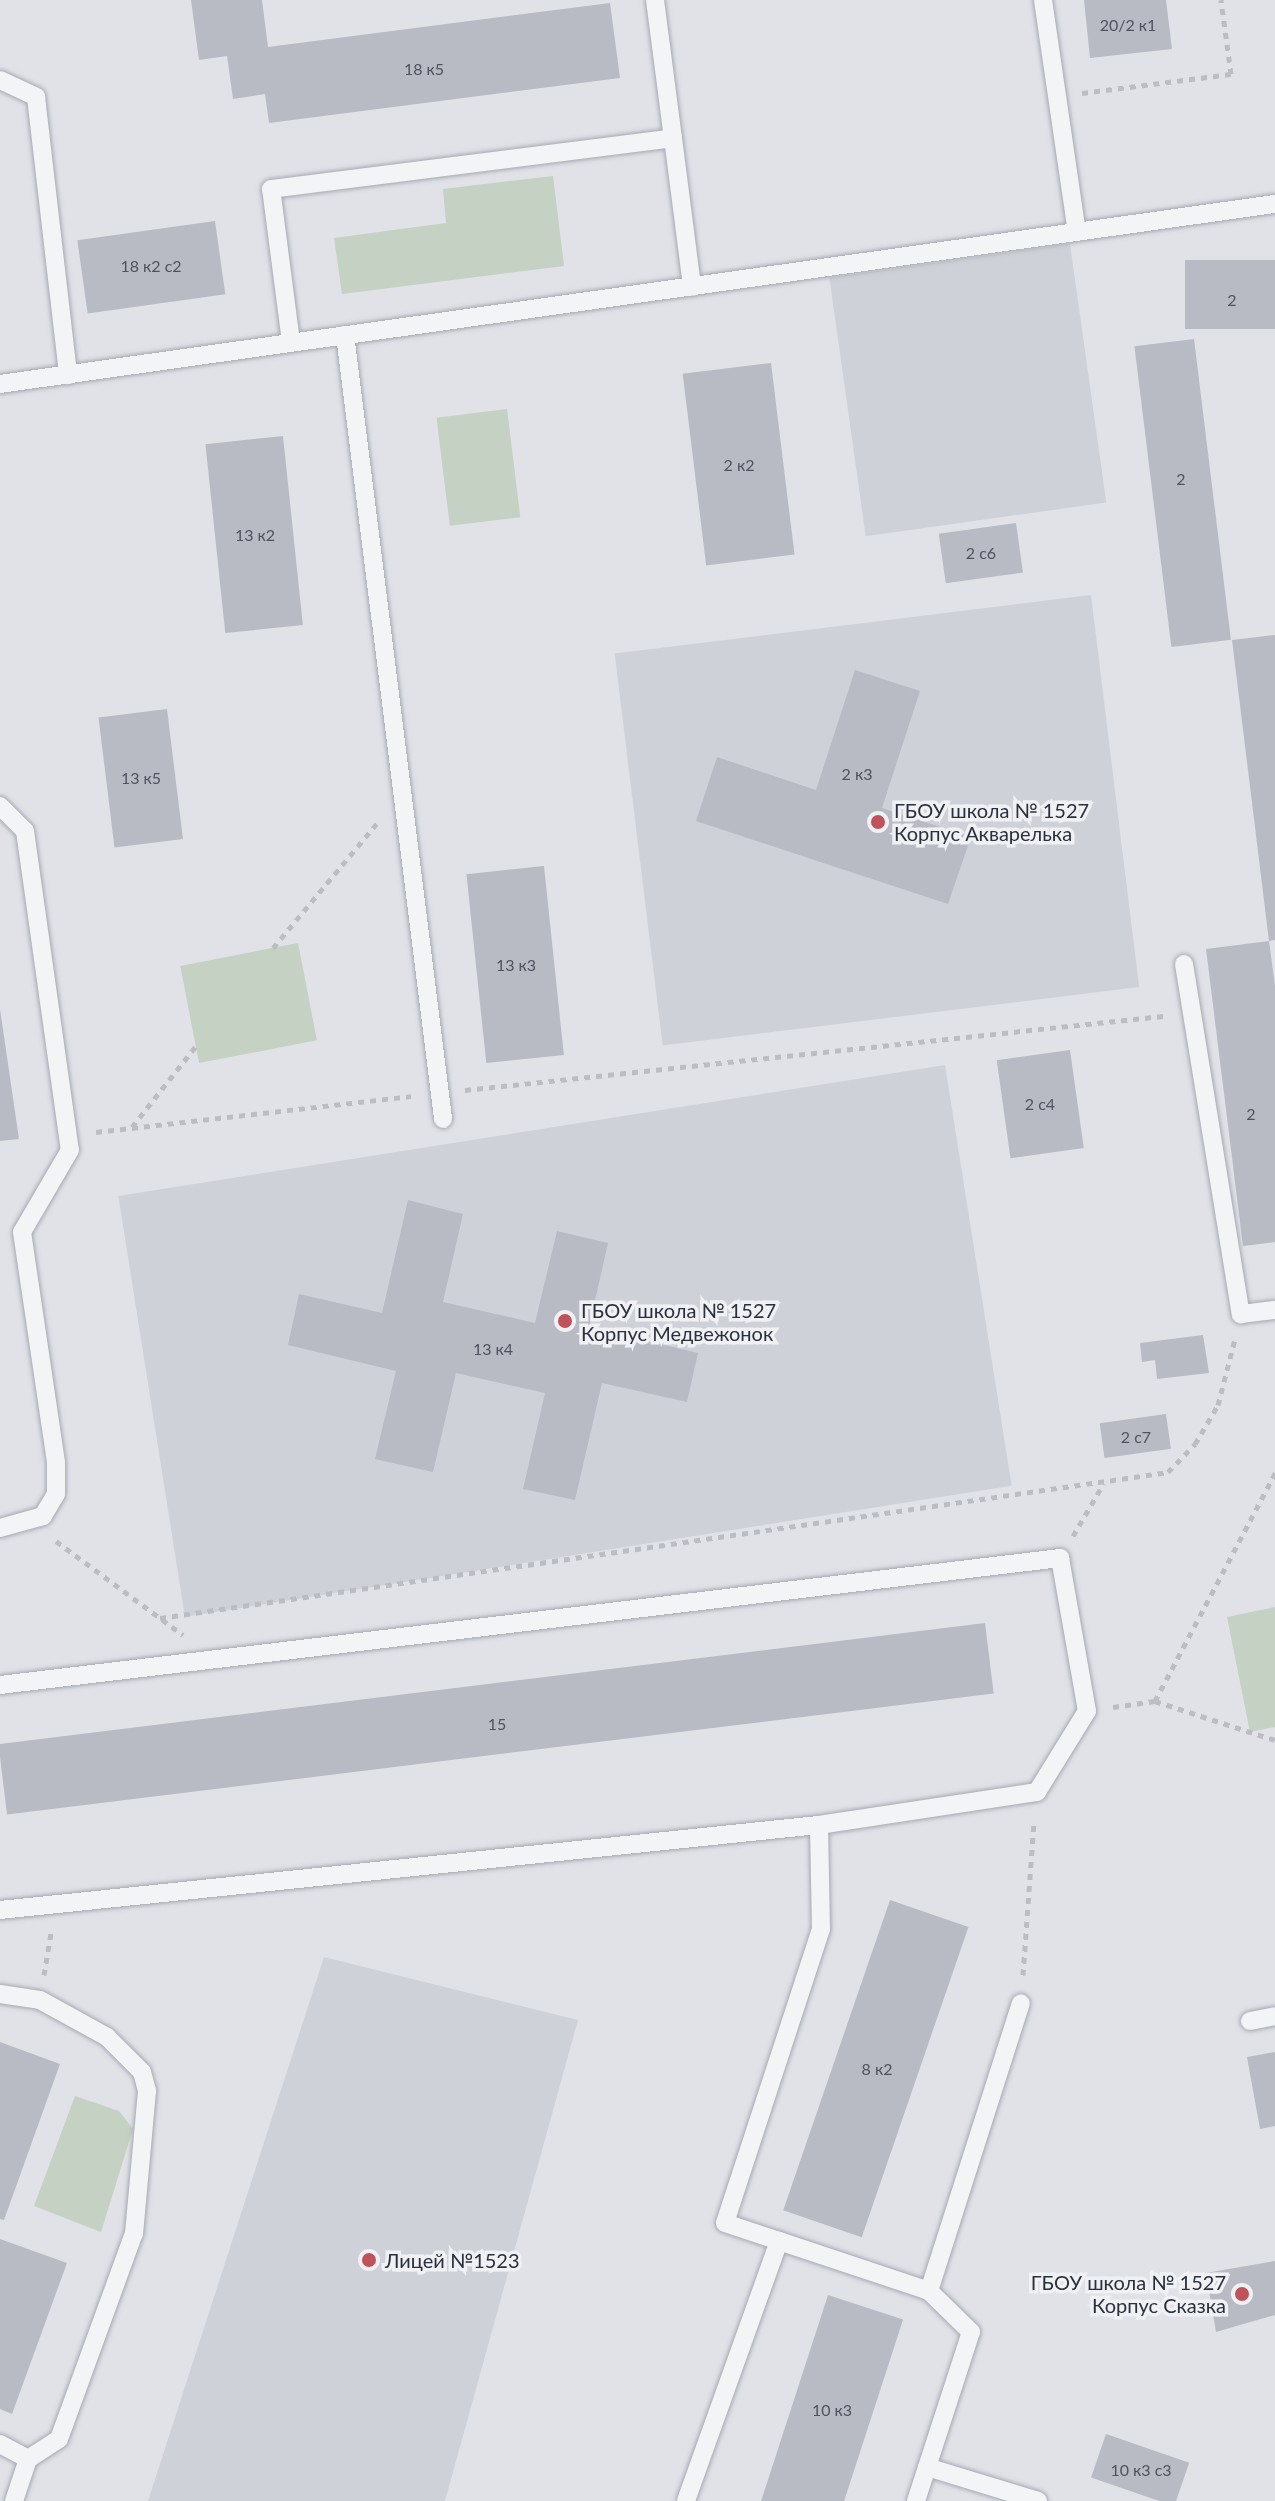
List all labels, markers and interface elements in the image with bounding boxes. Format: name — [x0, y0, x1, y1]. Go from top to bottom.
house number: 20/2 к1 — [1100, 15, 1156, 35]
house number: 18 к5 — [404, 59, 444, 79]
house number: 18 к2 с2 — [120, 256, 182, 276]
house number: 2 — [1227, 290, 1237, 310]
house number: 2 к2 — [724, 455, 754, 475]
house number: 2 — [1176, 469, 1186, 489]
house number: 13 к2 — [235, 525, 275, 545]
house number: 2 с6 — [966, 543, 996, 563]
house number: 2 к3 — [842, 764, 872, 784]
house number: 13 к5 — [121, 768, 161, 788]
place label: ГБОУ школа № 1527 Корпус Акварелька — [894, 798, 1089, 845]
marker: ГБОУ школа № 1527 Корпус Акварелька — [869, 813, 887, 831]
house number: 13 к3 — [496, 955, 536, 975]
house number: 2 с4 — [1025, 1094, 1055, 1114]
house number: 2 — [1246, 1104, 1256, 1124]
place label: ГБОУ школа № 1527 Корпус Медвежонок — [581, 1298, 776, 1345]
marker: ГБОУ школа № 1527 Корпус Медвежонок — [556, 1312, 574, 1330]
house number: 13 к4 — [473, 1339, 513, 1359]
house number: 2 с7 — [1121, 1427, 1151, 1447]
house number: 15 — [488, 1714, 506, 1734]
house number: 8 к2 — [862, 2059, 892, 2079]
place label: Лицей №1523 — [385, 2248, 520, 2272]
marker: Лицей №1523 — [360, 2251, 378, 2269]
place label: ГБОУ школа № 1527 Корпус Сказка — [1031, 2270, 1226, 2317]
marker: ГБОУ школа № 1527 Корпус Сказка — [1233, 2285, 1251, 2303]
house number: 10 к3 — [812, 2400, 852, 2420]
house number: 10 к3 с3 — [1110, 2460, 1172, 2480]

